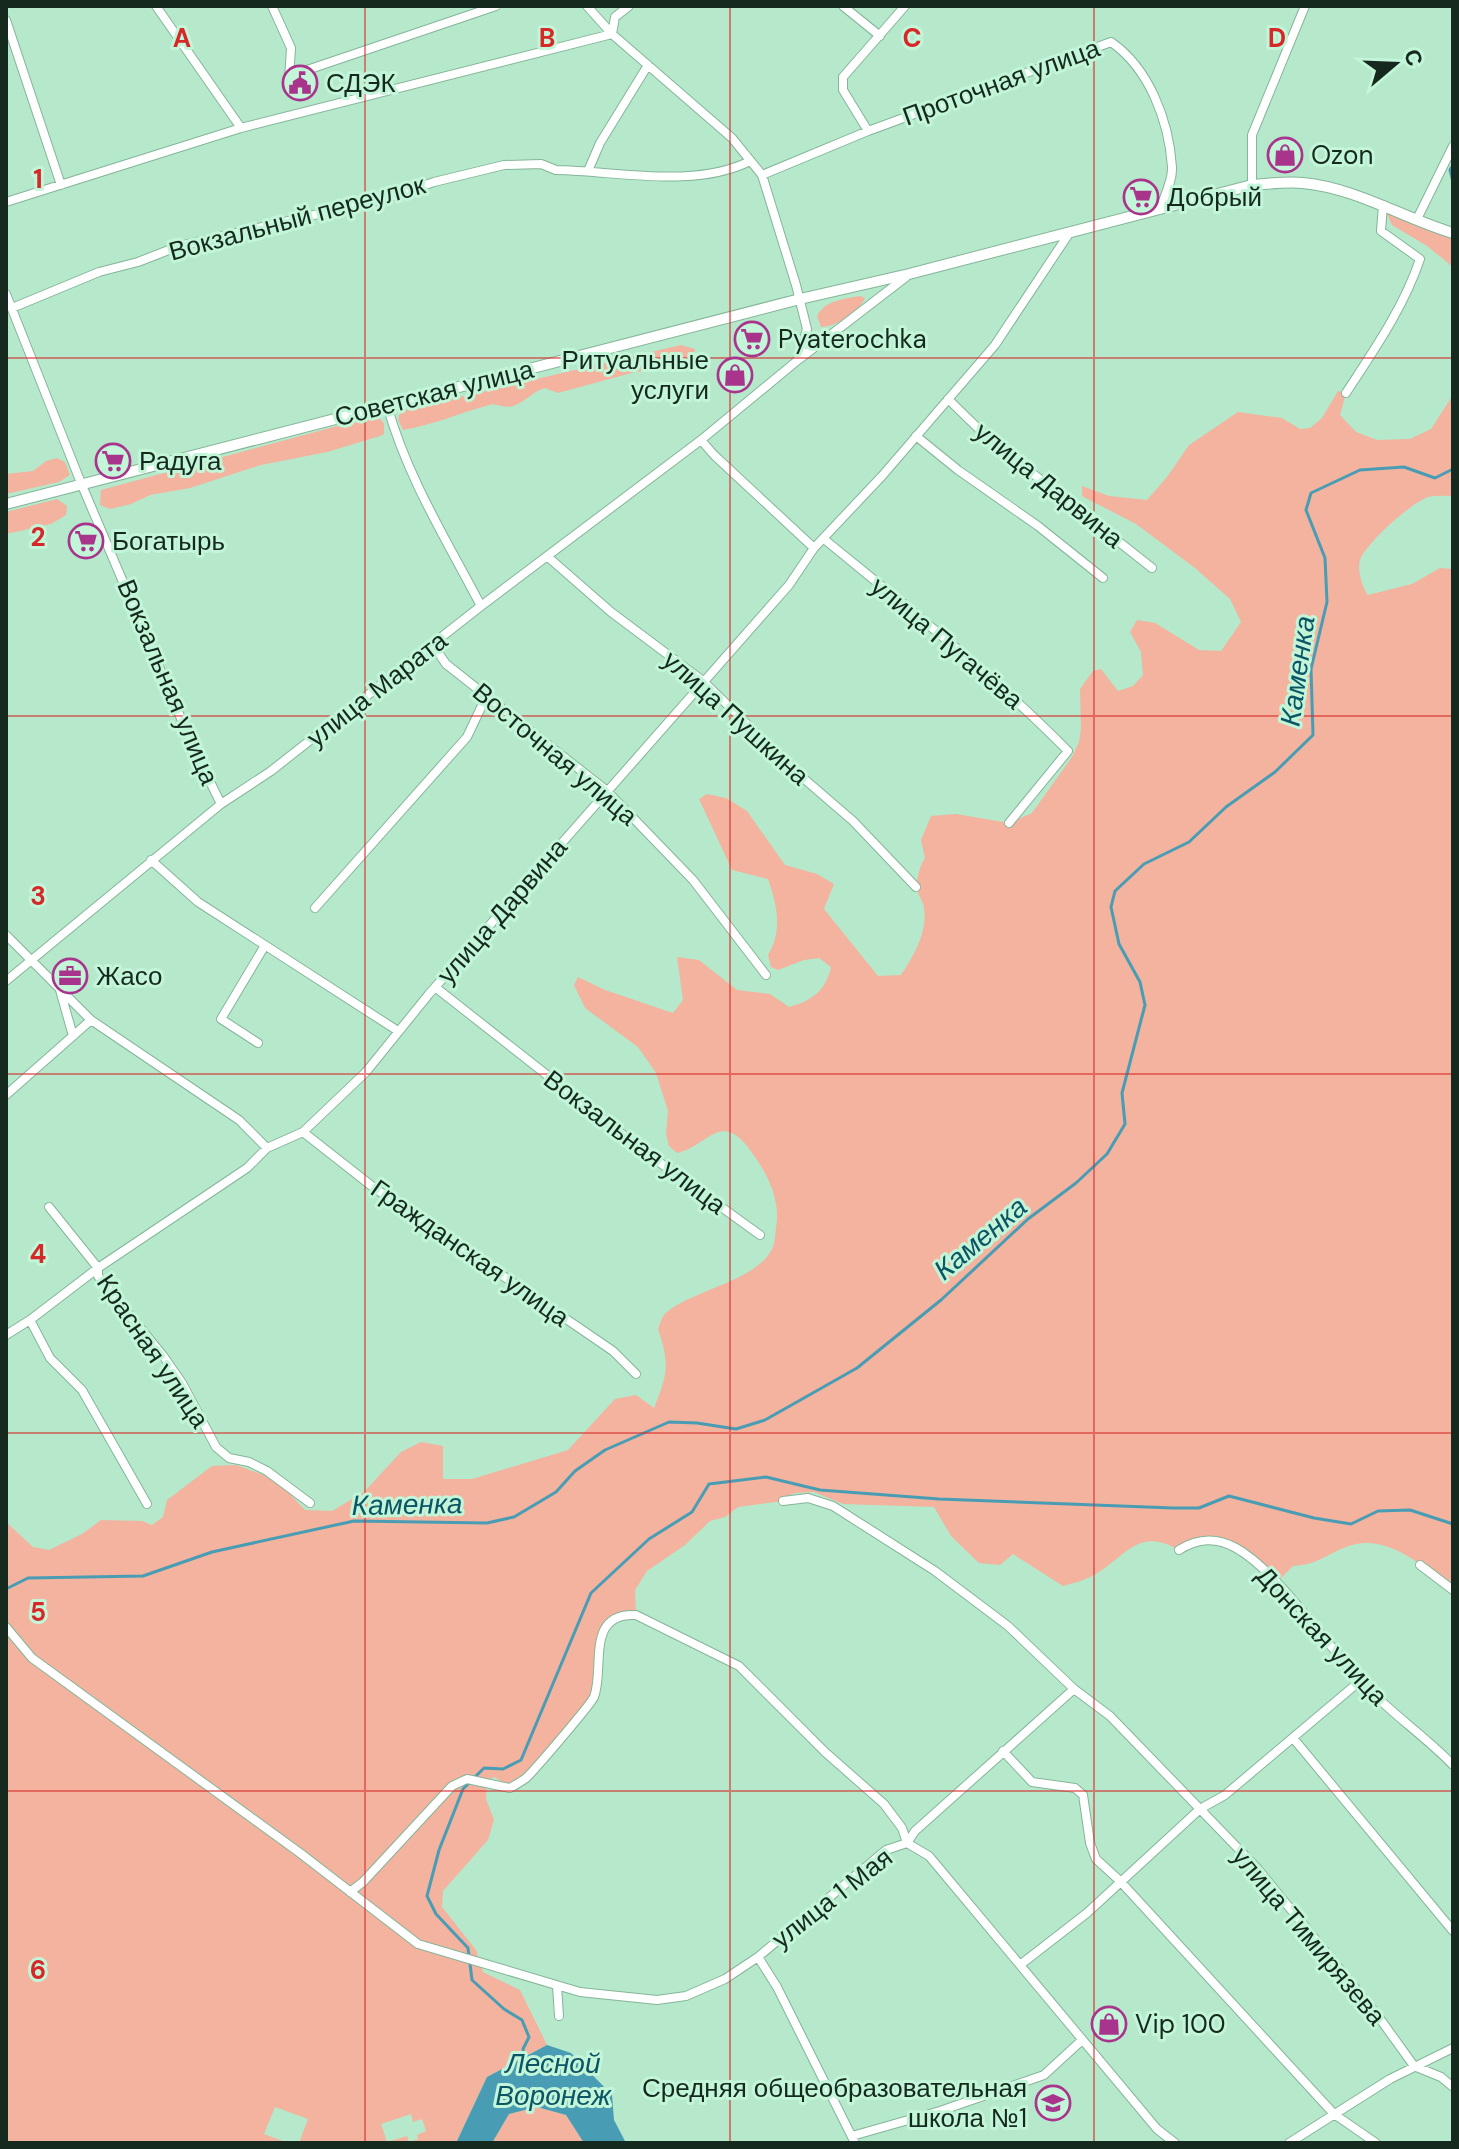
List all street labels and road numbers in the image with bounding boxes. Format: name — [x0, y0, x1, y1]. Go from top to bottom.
street label: Проточная улица — [898, 30, 1105, 133]
street label: Вокзальный переулок — [165, 167, 429, 269]
street label: Советская улица — [331, 352, 538, 434]
street label: улица Дарвина — [968, 414, 1131, 556]
street label: улица Пугачёва — [864, 569, 1031, 717]
street label: Вокзальная улица — [109, 574, 227, 790]
street label: улица Марата — [300, 623, 455, 754]
street label: улица Пушкина — [656, 643, 817, 793]
street label: Восточная улица — [465, 675, 645, 833]
street label: улица Дарвина — [429, 831, 575, 991]
street label: Вокзальная улица — [537, 1062, 733, 1222]
street label: Гражданская улица — [364, 1172, 576, 1335]
street label: Красная улица — [89, 1268, 217, 1435]
street label: Донская улица — [1249, 1559, 1396, 1713]
street label: улица 1 Мая — [765, 1840, 899, 1956]
street label: улица Тимирязева — [1225, 1840, 1394, 2033]

